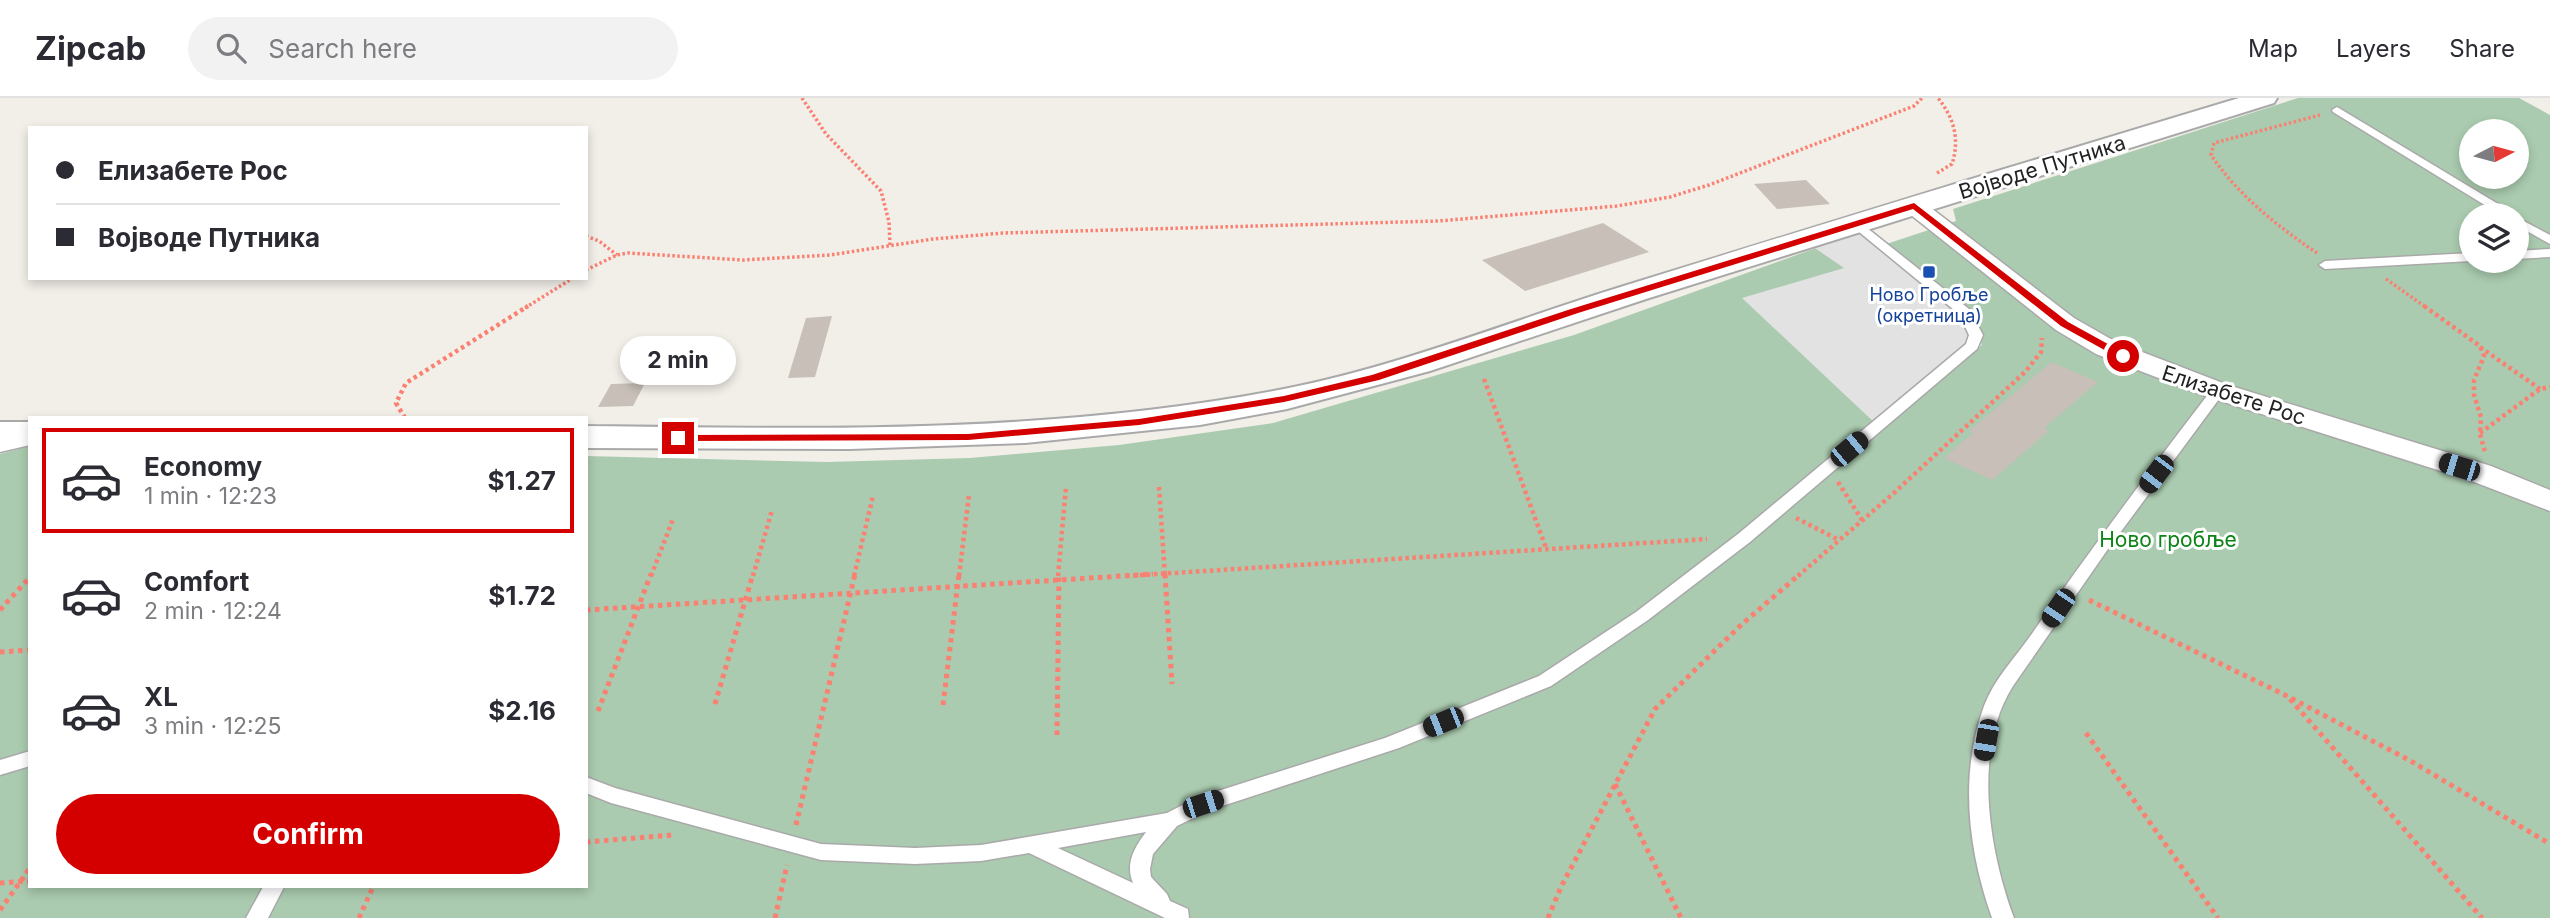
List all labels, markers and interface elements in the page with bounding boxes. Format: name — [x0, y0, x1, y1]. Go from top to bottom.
search box — [188, 17, 678, 80]
text: Zipcab — [35, 28, 146, 68]
icon: search — [212, 29, 250, 67]
text: Search here — [268, 33, 417, 64]
text: Map — [2248, 34, 2298, 63]
text: Layers — [2336, 34, 2411, 63]
text: Share — [2449, 34, 2515, 63]
north arrow — [2459, 119, 2529, 189]
map controls — [2459, 119, 2529, 273]
street label: Војводе Путника — [1956, 130, 2128, 204]
text: Елизабете Рос — [98, 155, 288, 186]
button: layers — [2459, 203, 2529, 273]
text: Војводе Путника — [98, 222, 320, 253]
marker: Ново Гробље (окретница) — [1921, 264, 1937, 280]
place label: Ново Гробље (окретница) — [1869, 284, 1989, 326]
callout: 2 min — [620, 336, 736, 386]
route start — [2107, 340, 2139, 372]
text: 2 min — [647, 346, 709, 374]
street label: Елизабете Рос — [2159, 360, 2309, 430]
route end — [662, 422, 694, 454]
car — [1827, 427, 1872, 471]
icon: car — [60, 449, 123, 512]
text: Economy — [144, 451, 262, 482]
car — [2135, 451, 2178, 497]
car — [2436, 451, 2483, 483]
text: $1.27 — [488, 465, 556, 496]
text: 1 min · 12:23 — [144, 482, 277, 510]
park label: Ново гробље — [2099, 527, 2237, 552]
icon: car — [60, 564, 123, 627]
text: Comfort — [144, 566, 249, 597]
text: $1.72 — [488, 580, 556, 611]
car — [2038, 585, 2079, 631]
text: 2 min · 12:24 — [144, 597, 282, 625]
icon: car — [60, 679, 123, 742]
text: XL — [144, 681, 178, 712]
text: $2.16 — [488, 695, 556, 726]
car — [1420, 704, 1467, 740]
text: 3 min · 12:25 — [144, 712, 282, 740]
car — [1973, 717, 2000, 763]
car — [1180, 788, 1227, 820]
button: Confirm — [56, 794, 560, 874]

